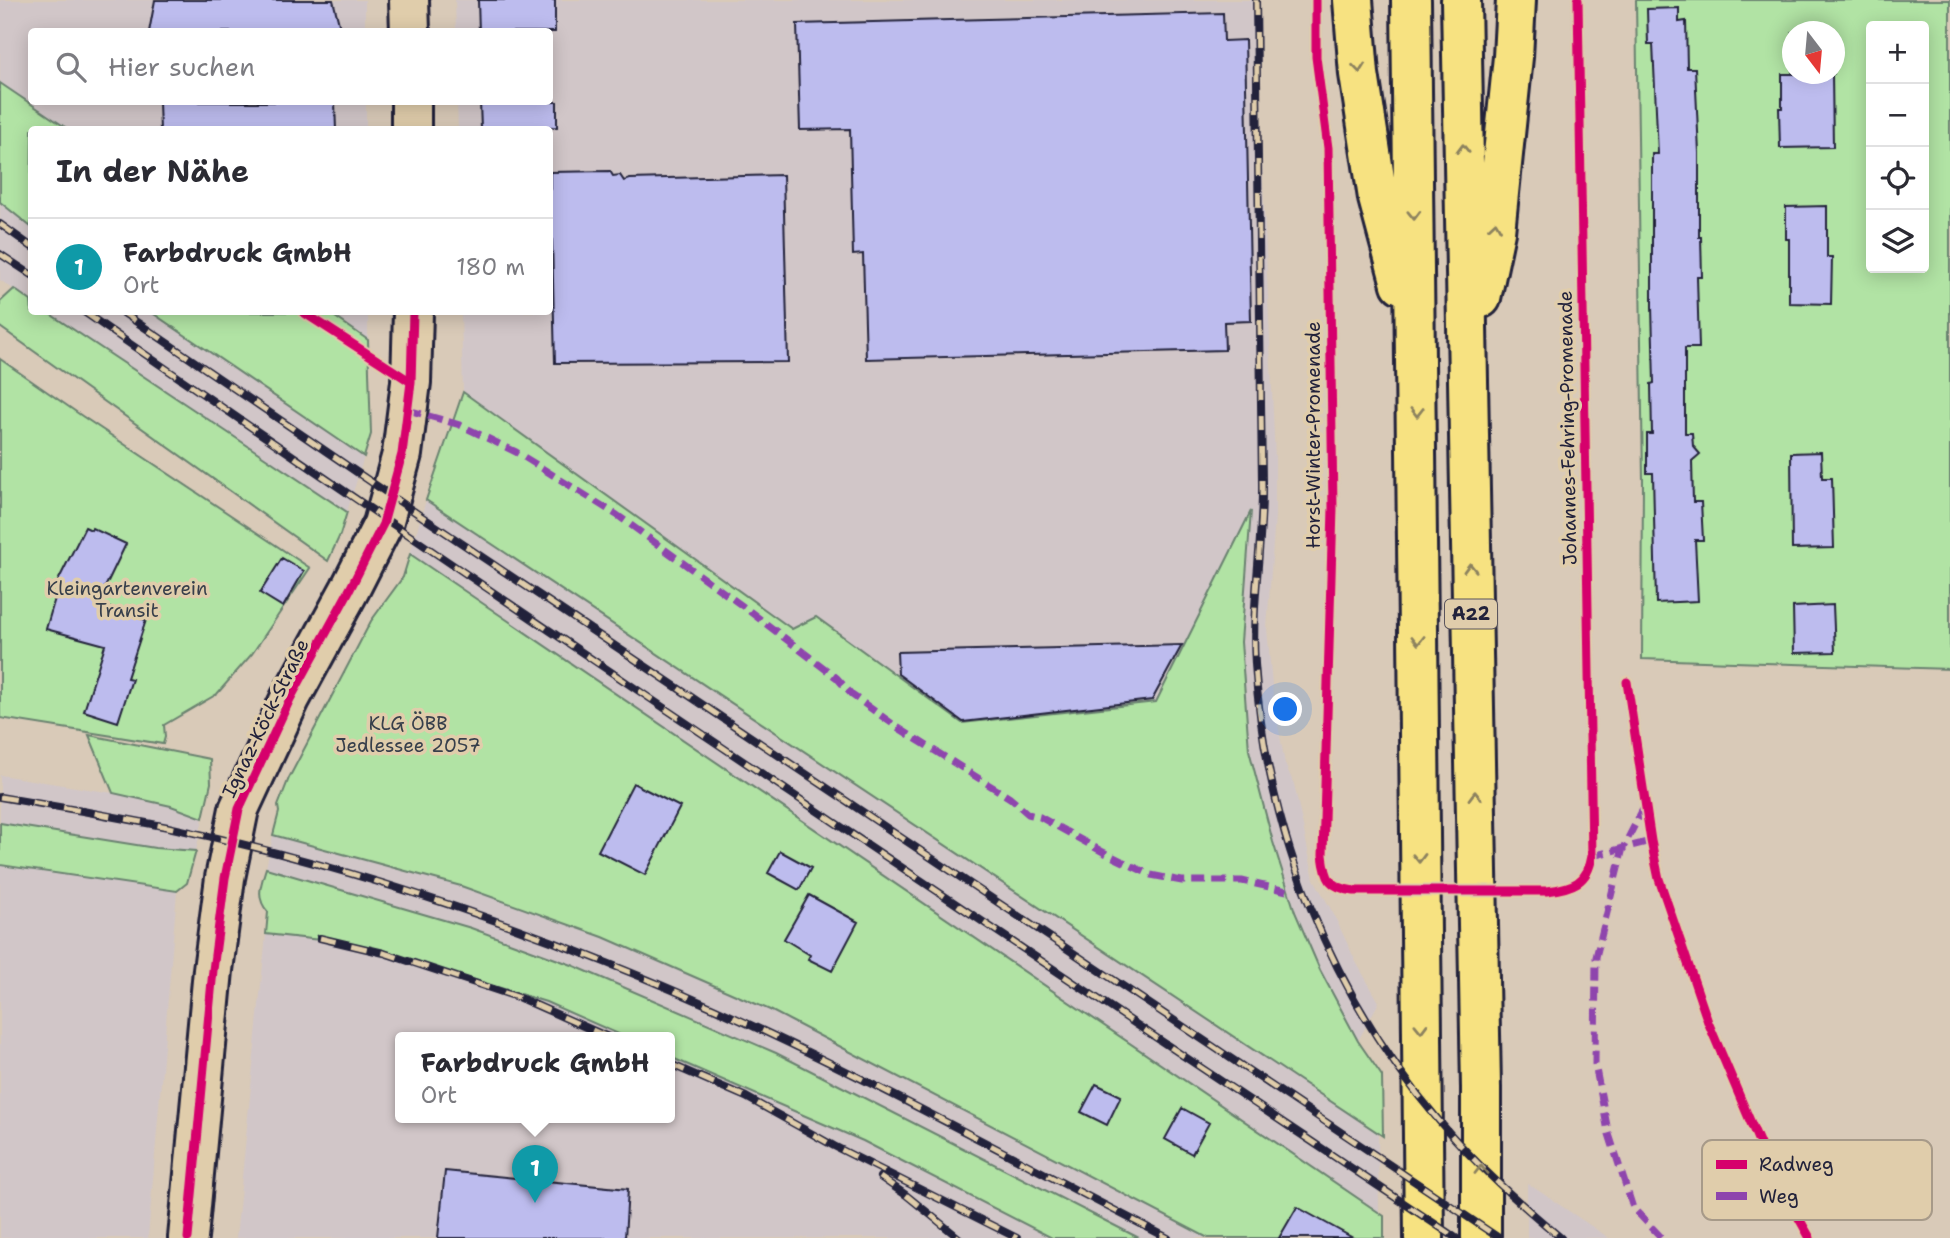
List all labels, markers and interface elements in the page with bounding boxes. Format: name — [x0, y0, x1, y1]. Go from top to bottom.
north arrow — [1782, 21, 1845, 84]
map controls — [1866, 21, 1929, 273]
button: + — [1866, 21, 1929, 84]
search box — [28, 28, 553, 105]
icon: search — [52, 48, 90, 86]
text: Hier suchen — [108, 49, 255, 84]
one-way arrow — [1351, 63, 1366, 74]
button: − — [1866, 84, 1929, 147]
one-way arrow — [1455, 144, 1471, 154]
button: locate — [1866, 147, 1929, 210]
text: In der Nähe — [56, 151, 249, 192]
one-way arrow — [1407, 210, 1422, 221]
button: layers — [1866, 210, 1929, 273]
one-way arrow — [1487, 220, 1502, 232]
text: Farbdruck GmbH — [123, 235, 352, 270]
text: 1 — [74, 252, 84, 282]
text: 180 m — [456, 252, 525, 282]
text: Ort — [123, 270, 160, 300]
street label: Johannes-Fehring-Promenade — [1553, 290, 1582, 566]
street label: Horst-Winter-Promenade — [1301, 321, 1326, 549]
one-way arrow — [1409, 407, 1425, 418]
one-way arrow — [1462, 562, 1478, 573]
park label: Kleingartenverein Transit — [46, 576, 208, 623]
road number: A22 — [1445, 600, 1497, 628]
one-way arrow — [1410, 634, 1425, 645]
street label: Ignaz-Köck-Straße — [216, 635, 315, 802]
your location — [1268, 692, 1302, 726]
park label: KLG ÖBB Jedlessee 2057 — [335, 711, 481, 758]
one-way arrow — [1467, 790, 1482, 801]
one-way arrow — [1412, 853, 1427, 864]
one-way arrow — [1414, 1023, 1429, 1034]
popup — [395, 1032, 675, 1123]
text: Farbdruck GmbH — [421, 1045, 649, 1080]
text: Ort — [421, 1080, 457, 1110]
legend — [1702, 1140, 1932, 1220]
pin: 1 — [512, 1145, 558, 1203]
text: Radweg — [1759, 1152, 1834, 1177]
one-way arrow — [1473, 1164, 1489, 1175]
text: Weg — [1759, 1184, 1799, 1209]

